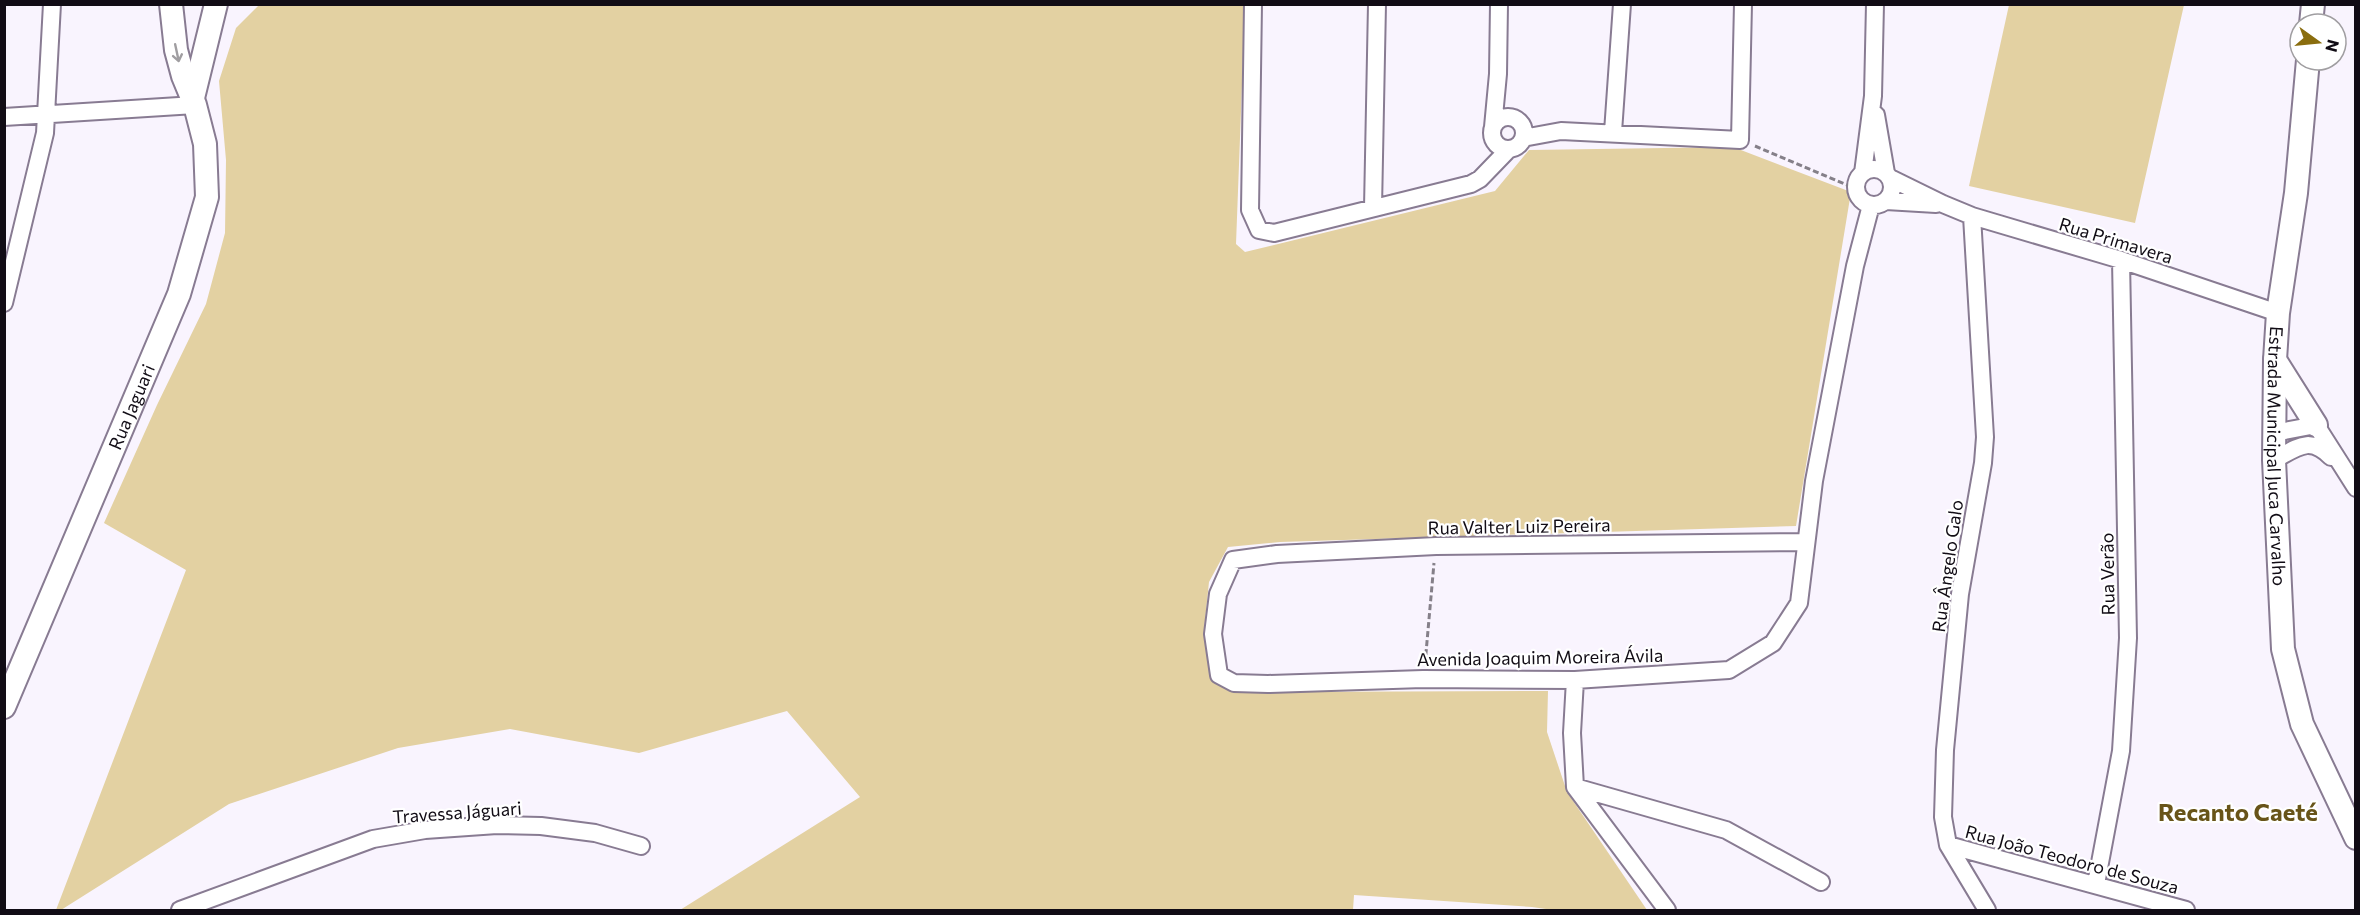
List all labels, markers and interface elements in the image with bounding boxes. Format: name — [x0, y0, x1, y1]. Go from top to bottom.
north arrow — [2288, 12, 2348, 72]
text: N — [2322, 38, 2344, 54]
one-way arrow — [172, 42, 183, 62]
street label: Rua Primavera — [2056, 212, 2176, 268]
street label: Estrada Municipal Juca Carvalho — [2263, 325, 2291, 586]
street label: Rua Jaguari — [103, 361, 159, 453]
street label: Rua Ângelo Galo — [1927, 498, 1967, 634]
street label: Rua Valter Luiz Pereira — [1427, 513, 1611, 539]
street label: Rua Verão — [2095, 533, 2119, 615]
street label: Avenida Joaquim Moreira Ávila — [1417, 644, 1663, 670]
street label: Travessa Jáguari — [392, 797, 522, 827]
district label: Recanto Caeté — [2158, 797, 2318, 826]
street label: Rua João Teodoro de Souza — [1963, 820, 2181, 898]

